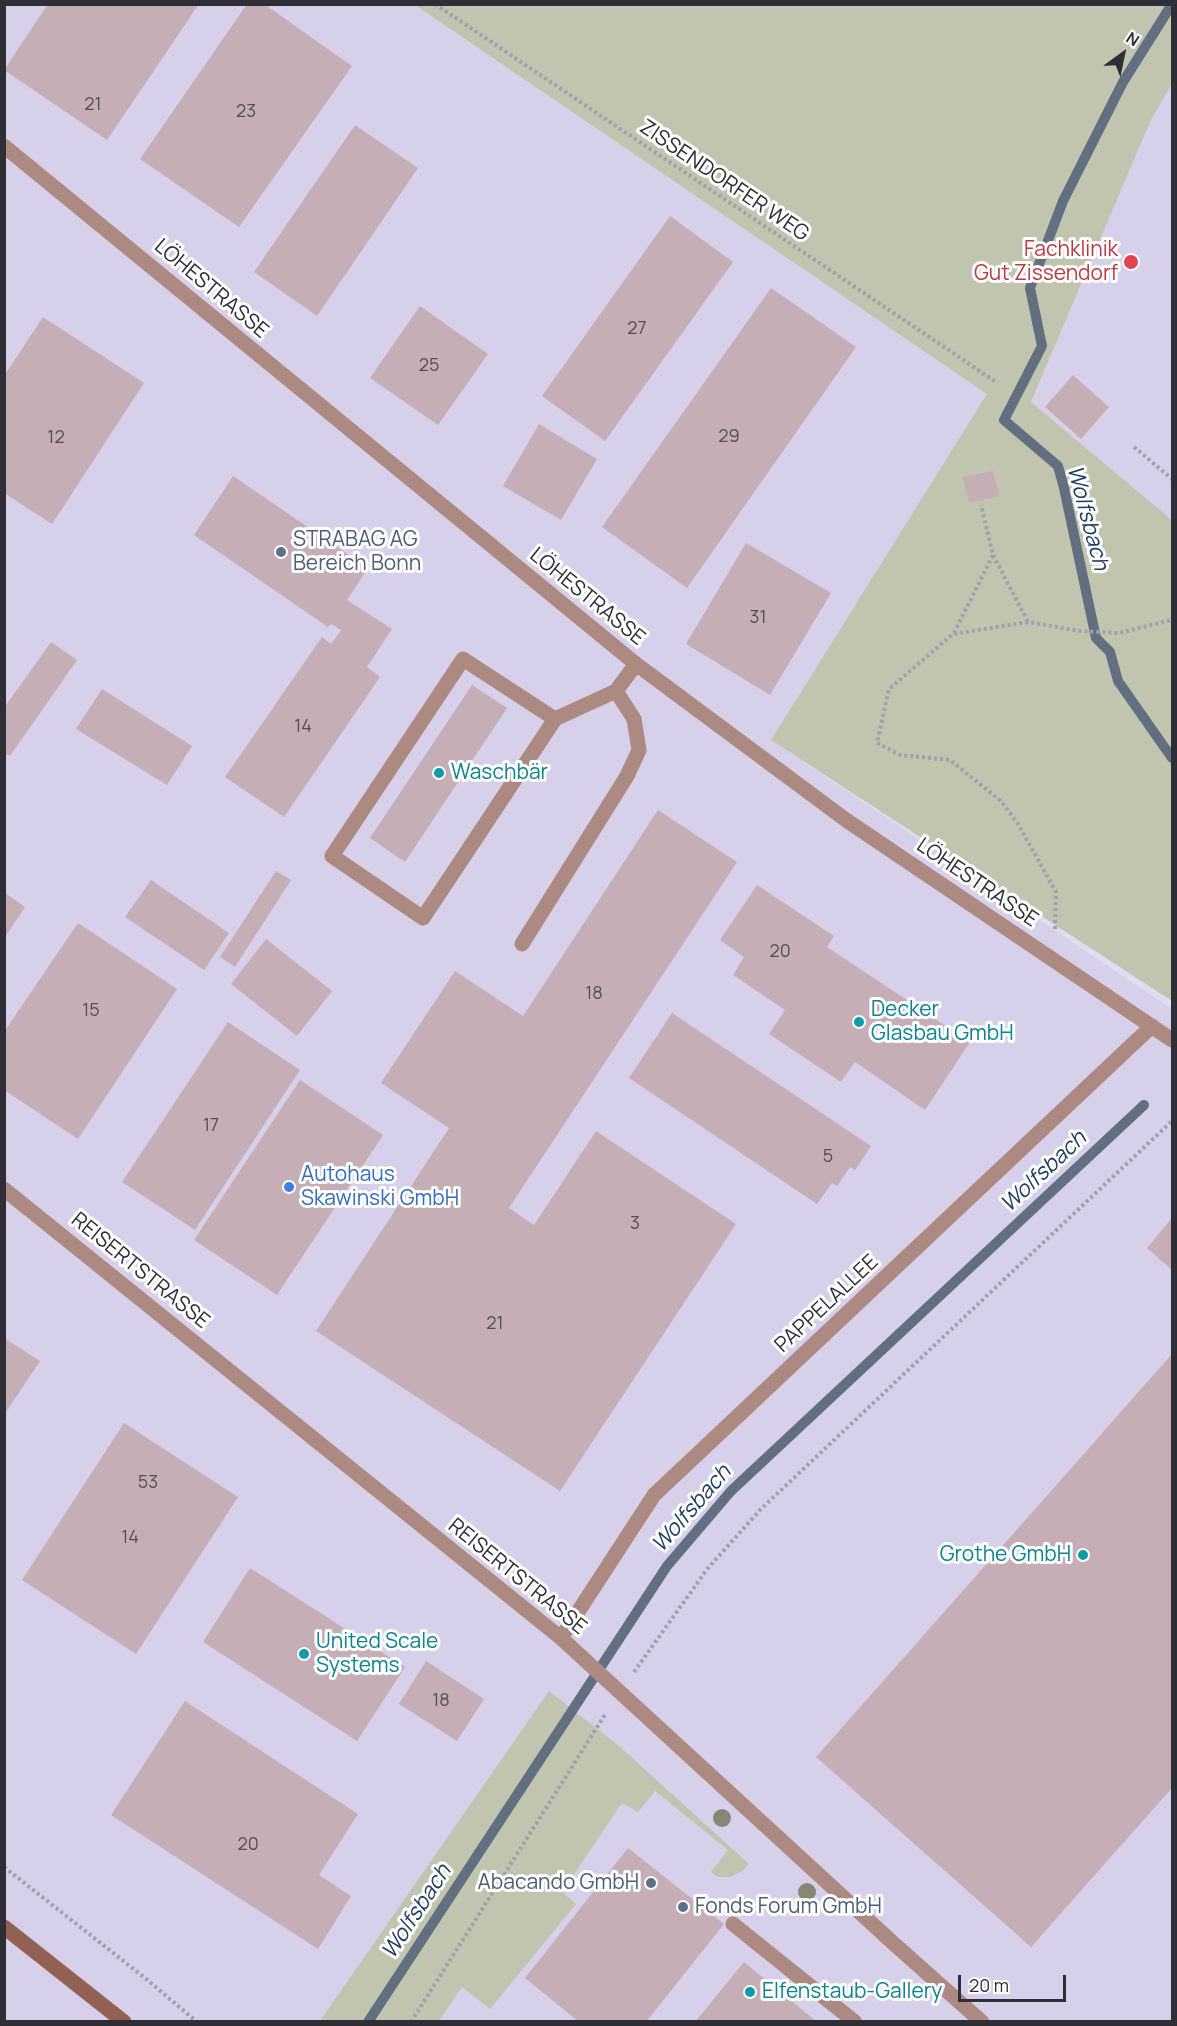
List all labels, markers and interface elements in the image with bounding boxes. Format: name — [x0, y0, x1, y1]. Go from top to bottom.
north arrow — [1093, 24, 1153, 84]
text: N — [1122, 27, 1144, 51]
house number: 21 — [84, 94, 102, 116]
house number: 23 — [236, 101, 256, 123]
street label: ZISSENDORFER WEG — [635, 115, 813, 247]
street label: LÖHESTRASSE — [149, 234, 273, 344]
place label: Fachklinik Gut Zissendorf — [974, 237, 1118, 287]
marker: Fachklinik Gut Zissendorf — [1122, 253, 1140, 271]
house number: 27 — [627, 318, 647, 340]
house number: 25 — [419, 355, 439, 377]
house number: 29 — [718, 426, 740, 448]
house number: 12 — [47, 427, 65, 449]
water label: Wolfsbach — [1060, 463, 1114, 573]
place label: STRABAG AG Bereich Bonn — [293, 527, 421, 577]
street label: LÖHESTRASSE — [524, 543, 650, 651]
marker: STRABAG AG Bereich Bonn — [274, 545, 288, 559]
house number: 31 — [750, 607, 766, 629]
house number: 14 — [294, 716, 312, 738]
place label: Waschbär — [451, 760, 548, 786]
marker: Waschbär — [432, 766, 446, 780]
street label: LÖHESTRASSE — [911, 833, 1043, 933]
house number: 20 — [769, 941, 791, 963]
house number: 18 — [585, 983, 603, 1005]
place label: Decker Glasbau GmbH — [871, 997, 1014, 1047]
house number: 15 — [82, 1000, 100, 1022]
marker: Decker Glasbau GmbH — [852, 1015, 866, 1029]
house number: 17 — [203, 1115, 219, 1137]
water label: Wolfsbach — [996, 1126, 1092, 1218]
house number: 5 — [823, 1146, 833, 1168]
place label: Autohaus Skawinski GmbH — [301, 1162, 459, 1212]
marker: Autohaus Skawinski GmbH — [282, 1180, 296, 1194]
street label: REISERTSTRASSE — [66, 1208, 214, 1334]
house number: 3 — [630, 1213, 640, 1235]
street label: PAPPELALLEE — [770, 1250, 884, 1358]
house number: 21 — [486, 1313, 504, 1335]
water label: Wolfsbach — [647, 1460, 737, 1558]
house number: 53 — [138, 1472, 158, 1494]
street label: REISERTSTRASSE — [443, 1514, 591, 1640]
house number: 14 — [121, 1527, 139, 1549]
place label: Grothe GmbH — [940, 1542, 1071, 1568]
marker: Grothe GmbH — [1076, 1548, 1090, 1562]
place label: United Scale Systems — [316, 1629, 438, 1679]
marker: United Scale Systems — [297, 1647, 311, 1661]
house number: 18 — [432, 1690, 450, 1712]
house number: 20 — [237, 1834, 259, 1856]
water label: Wolfsbach — [377, 1860, 457, 1964]
place label: Abacando GmbH — [477, 1870, 639, 1896]
marker: Abacando GmbH — [644, 1876, 658, 1890]
place label: Fonds Forum GmbH — [695, 1894, 882, 1920]
marker: Fonds Forum GmbH — [676, 1900, 690, 1914]
scale bar — [961, 1963, 1069, 2001]
text: 20 m — [969, 1973, 1009, 1997]
place label: Elfenstaub-Gallery — [762, 1979, 942, 2005]
marker: Elfenstaub-Gallery — [743, 1985, 757, 1999]

